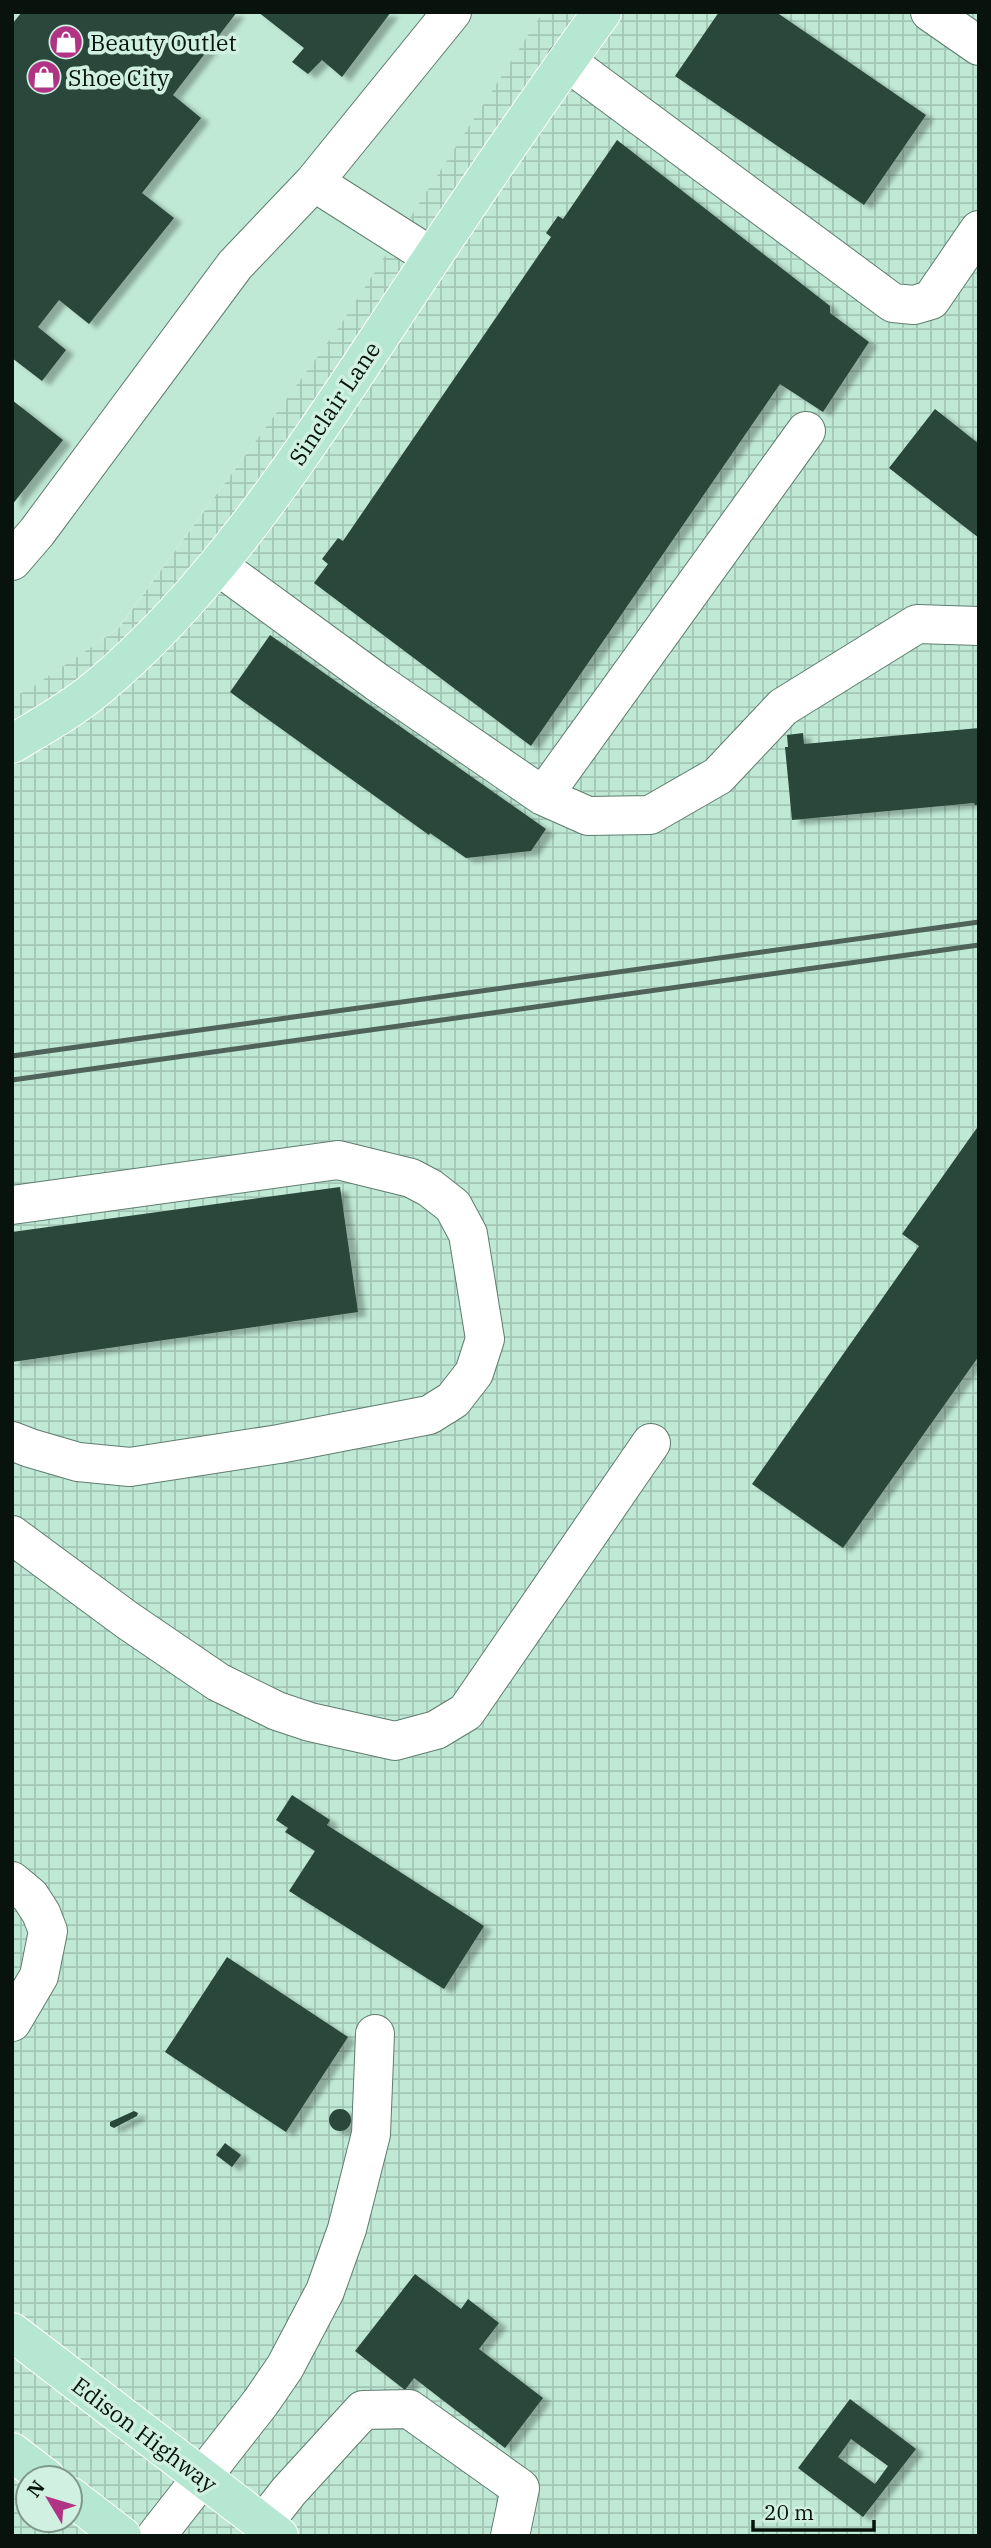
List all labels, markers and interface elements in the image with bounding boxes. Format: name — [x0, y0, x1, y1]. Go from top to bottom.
shop icon: Beauty Outlet — [47, 23, 85, 61]
place label: Beauty Outlet — [90, 27, 237, 57]
shop icon: Shoe City — [25, 58, 63, 96]
place label: Shoe City — [68, 62, 170, 92]
street label: Sinclair Lane — [282, 335, 386, 471]
street label: Edison Highway — [66, 2370, 224, 2499]
north arrow — [14, 2464, 84, 2534]
text: N — [22, 2475, 50, 2502]
scale bar — [753, 2488, 874, 2532]
text: 20 m — [764, 2498, 814, 2526]

